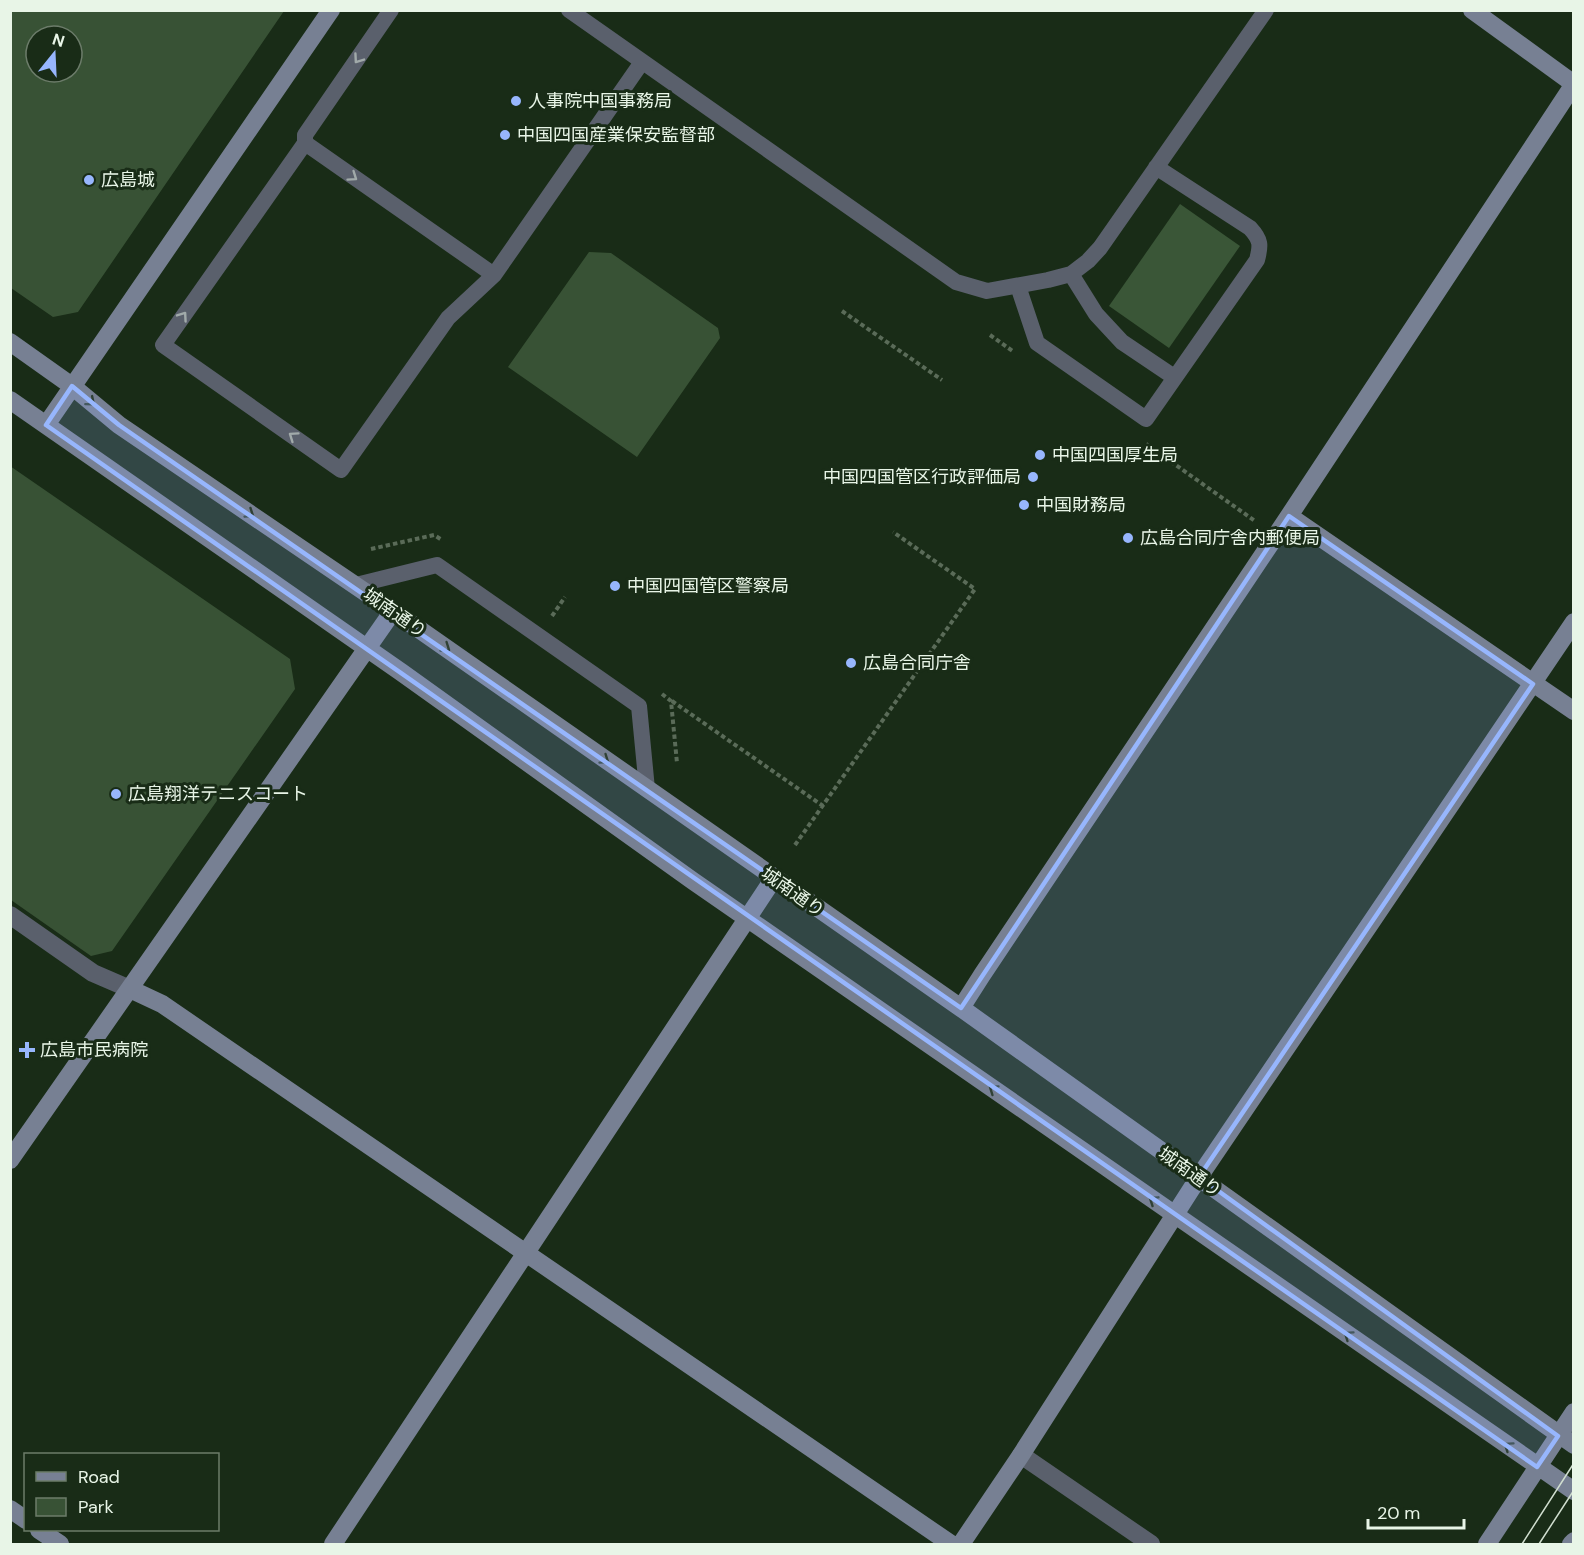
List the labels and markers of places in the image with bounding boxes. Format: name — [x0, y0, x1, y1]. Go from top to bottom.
place label: 人事院中国事務局 — [528, 89, 672, 113]
marker: 人事院中国事務局 — [509, 94, 523, 108]
place label: 中国四国産業保安監督部 — [517, 123, 715, 147]
marker: 中国四国産業保安監督部 — [498, 128, 512, 142]
place label: 広島城 — [101, 168, 155, 192]
marker: 広島城 — [82, 173, 96, 187]
place label: 中国四国厚生局 — [1052, 443, 1178, 467]
marker: 中国四国厚生局 — [1033, 448, 1047, 462]
place label: 中国四国管区行政評価局 — [823, 465, 1021, 489]
marker: 中国四国管区行政評価局 — [1026, 470, 1040, 484]
place label: 中国財務局 — [1036, 493, 1126, 517]
marker: 中国財務局 — [1017, 498, 1031, 512]
place label: 広島合同庁舎内郵便局 — [1140, 526, 1320, 550]
marker: 広島合同庁舎内郵便局 — [1121, 531, 1135, 545]
place label: 中国四国管区警察局 — [627, 574, 789, 598]
marker: 中国四国管区警察局 — [608, 579, 622, 593]
place label: 広島合同庁舎 — [863, 651, 971, 675]
marker: 広島合同庁舎 — [844, 656, 858, 670]
place label: 広島翔洋テニスコート — [128, 782, 308, 806]
marker: 広島翔洋テニスコート — [109, 787, 123, 801]
place label: 広島市民病院 — [40, 1038, 148, 1062]
marker: 広島市民病院 — [18, 1041, 36, 1059]

